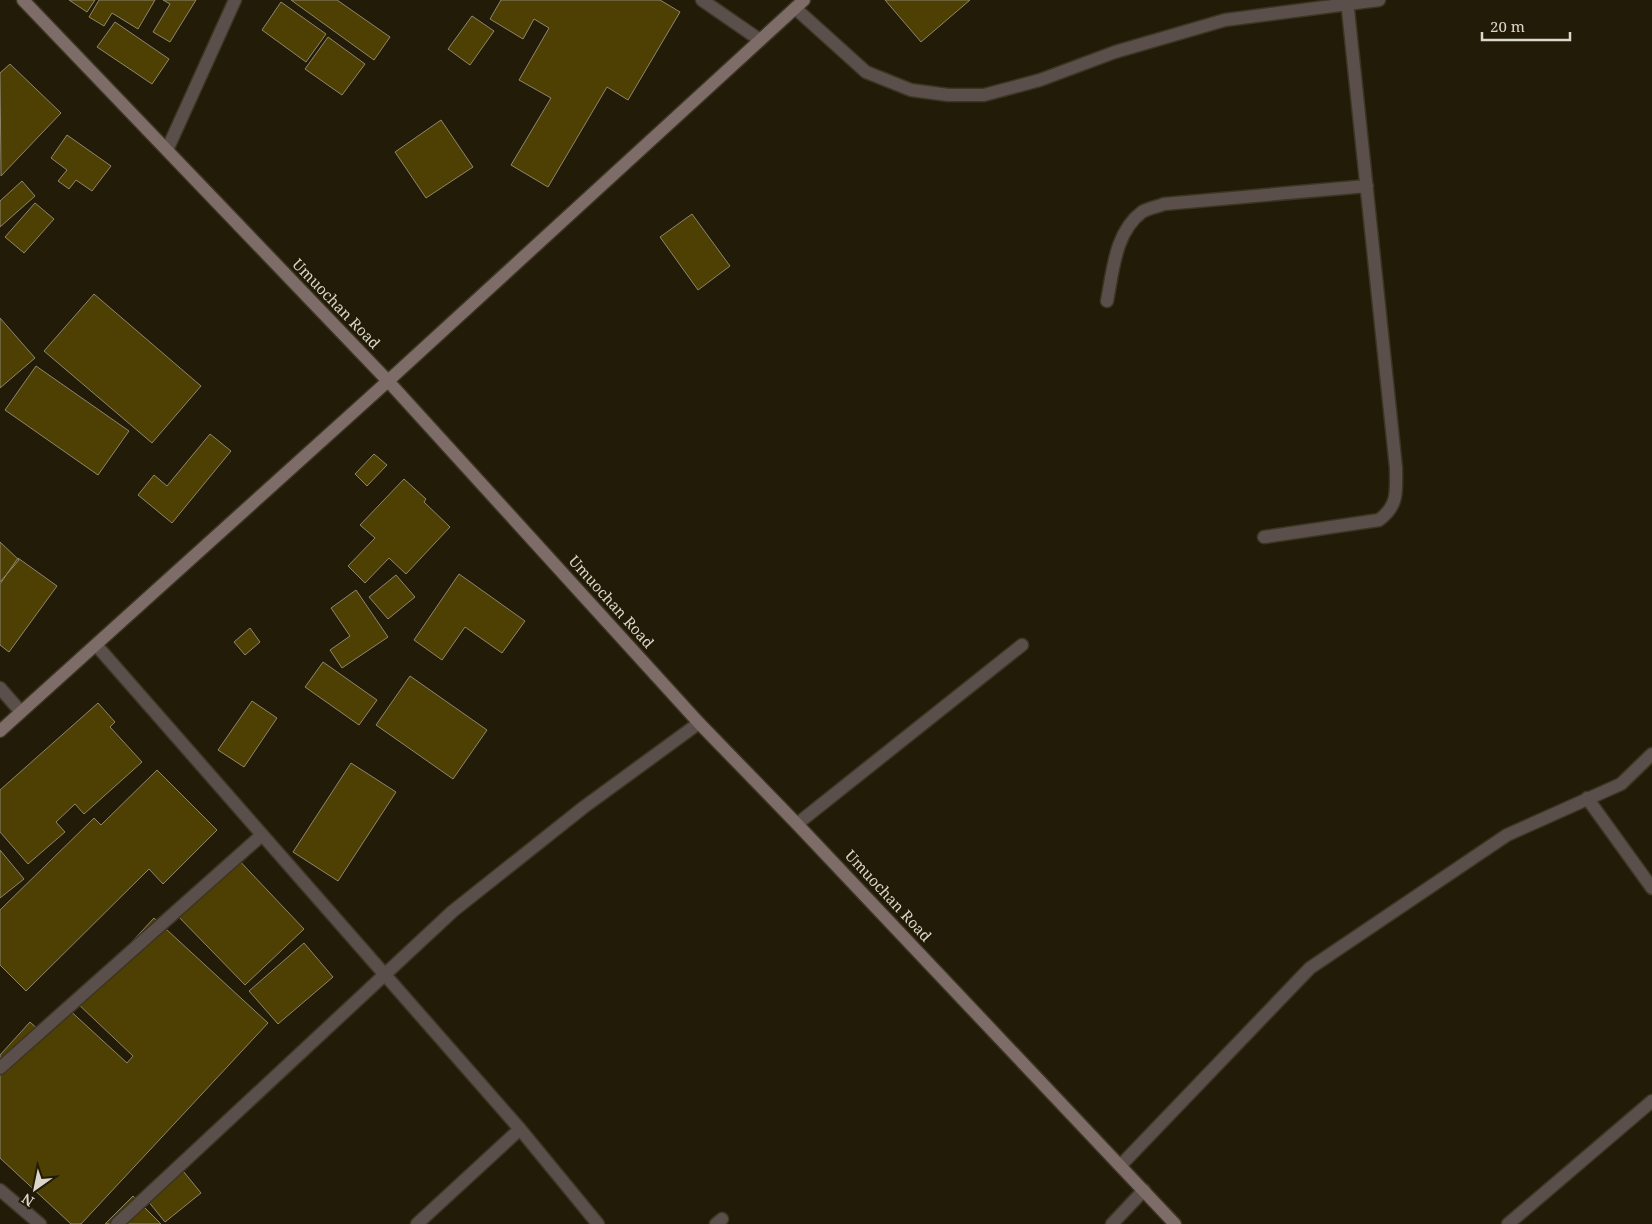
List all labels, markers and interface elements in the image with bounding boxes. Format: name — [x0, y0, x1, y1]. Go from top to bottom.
scale bar — [1482, 10, 1570, 42]
text: 20 m — [1490, 16, 1525, 36]
street label: Umuochan Road — [288, 254, 385, 353]
street label: Umuochan Road — [565, 551, 659, 652]
street label: Umuochan Road — [841, 845, 936, 945]
north arrow — [10, 1164, 60, 1214]
text: N — [18, 1189, 37, 1211]

